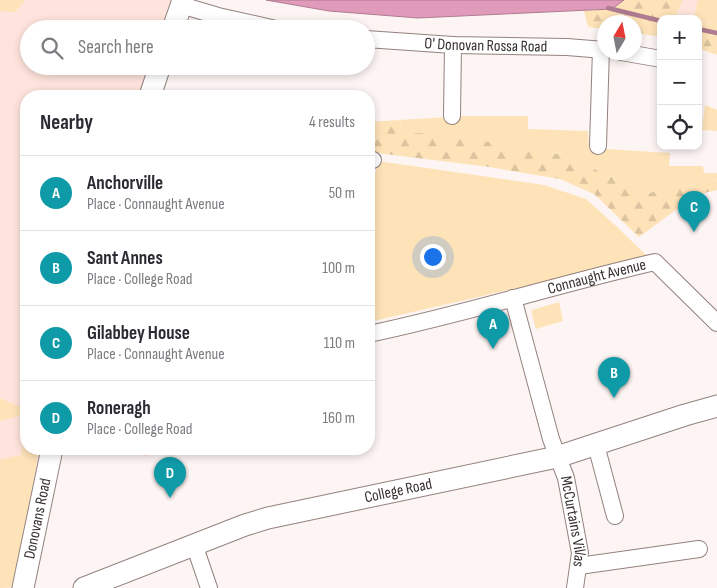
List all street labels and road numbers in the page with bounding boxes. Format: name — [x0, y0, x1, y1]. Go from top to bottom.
street label: O' Donovan Rossa Road — [424, 34, 547, 56]
street label: Connaught Avenue — [546, 255, 648, 298]
street label: College Road — [363, 474, 434, 507]
street label: McCurtains Villas — [556, 474, 590, 569]
street label: Donovans Road — [20, 476, 55, 561]

